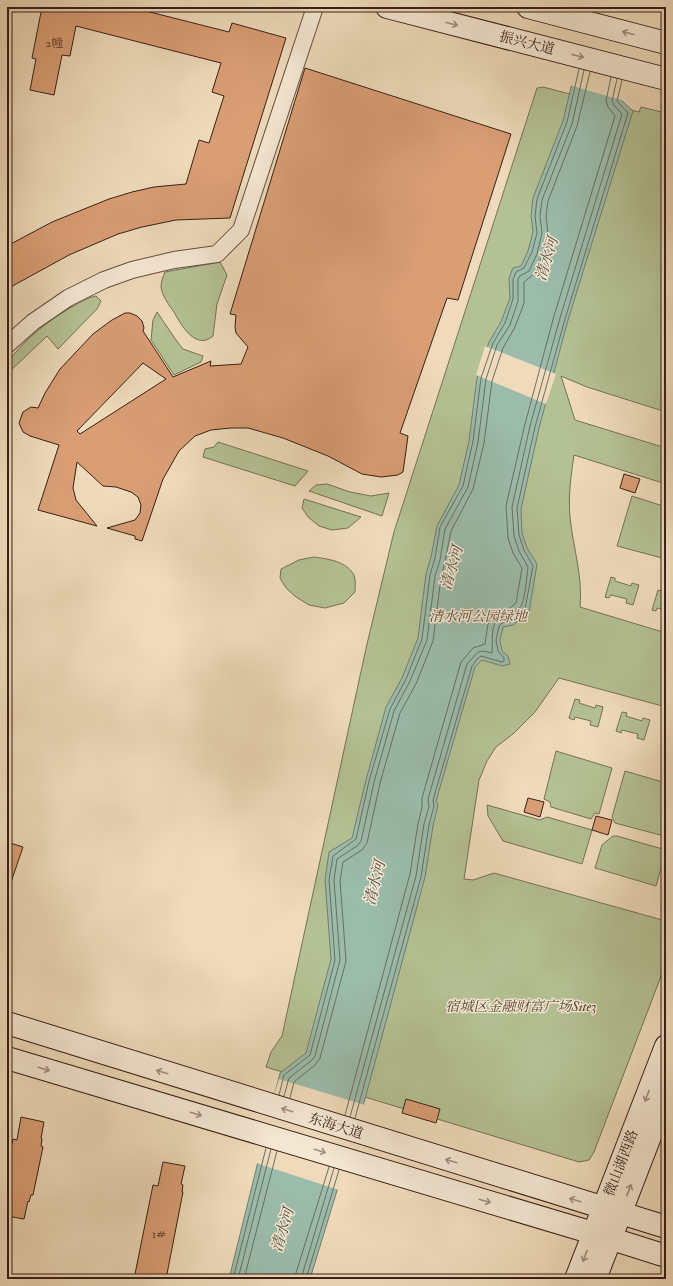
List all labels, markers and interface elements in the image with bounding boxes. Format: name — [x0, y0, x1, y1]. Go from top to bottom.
one-way arrow — [445, 20, 458, 28]
street label: 振兴大道 — [498, 28, 556, 58]
one-way arrow — [622, 29, 635, 36]
house number: 2幢 — [45, 36, 63, 51]
one-way arrow — [571, 53, 584, 60]
water label: 清水河 — [531, 232, 564, 283]
water label: 清水河 — [437, 541, 468, 592]
park label: 清水河公园绿地 — [429, 608, 529, 625]
water label: 清水河 — [360, 856, 390, 907]
park label: 宿城区金融财富广场Site3 — [445, 998, 597, 1015]
one-way arrow — [38, 1066, 51, 1073]
one-way arrow — [156, 1068, 169, 1075]
one-way arrow — [642, 1089, 650, 1101]
one-way arrow — [280, 1106, 293, 1113]
street label: 东海大道 — [307, 1110, 365, 1142]
one-way arrow — [189, 1111, 202, 1118]
street label: 微山湖西路 — [601, 1127, 641, 1199]
one-way arrow — [314, 1148, 327, 1155]
one-way arrow — [445, 1157, 458, 1164]
one-way arrow — [626, 1185, 634, 1197]
one-way arrow — [569, 1195, 581, 1203]
one-way arrow — [478, 1198, 491, 1205]
water label: 清水河 — [268, 1203, 299, 1254]
house number: 1# — [152, 1227, 166, 1242]
one-way arrow — [580, 1250, 588, 1262]

